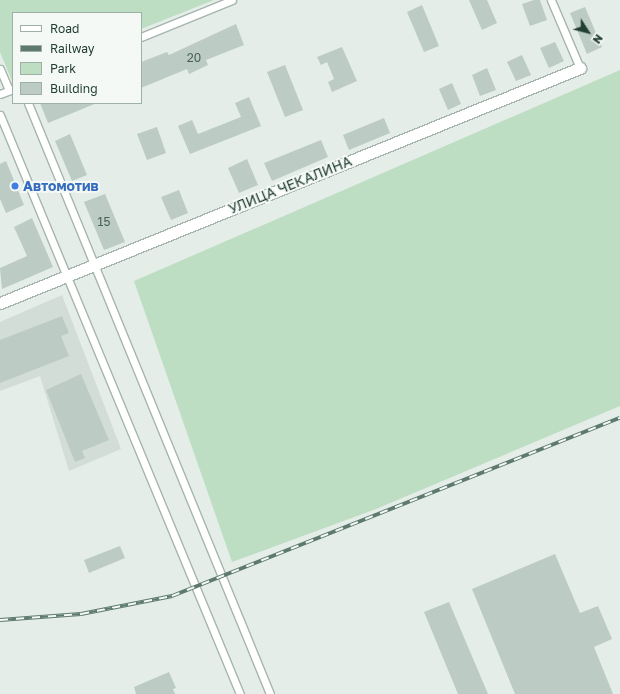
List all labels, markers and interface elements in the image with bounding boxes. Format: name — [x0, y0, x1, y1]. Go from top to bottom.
legend — [12, 12, 142, 104]
north arrow — [568, 12, 608, 52]
text: Road — [50, 21, 79, 36]
text: N — [590, 32, 606, 47]
text: Railway — [50, 41, 95, 56]
house number: 20 — [187, 51, 201, 65]
text: Park — [50, 61, 76, 76]
text: Building — [50, 81, 98, 96]
street label: УЛИЦА ЧЕКАЛИНА — [226, 153, 354, 217]
place label: Автомотив — [23, 178, 99, 194]
marker: Автомотив — [10, 181, 20, 191]
house number: 15 — [98, 215, 110, 229]

